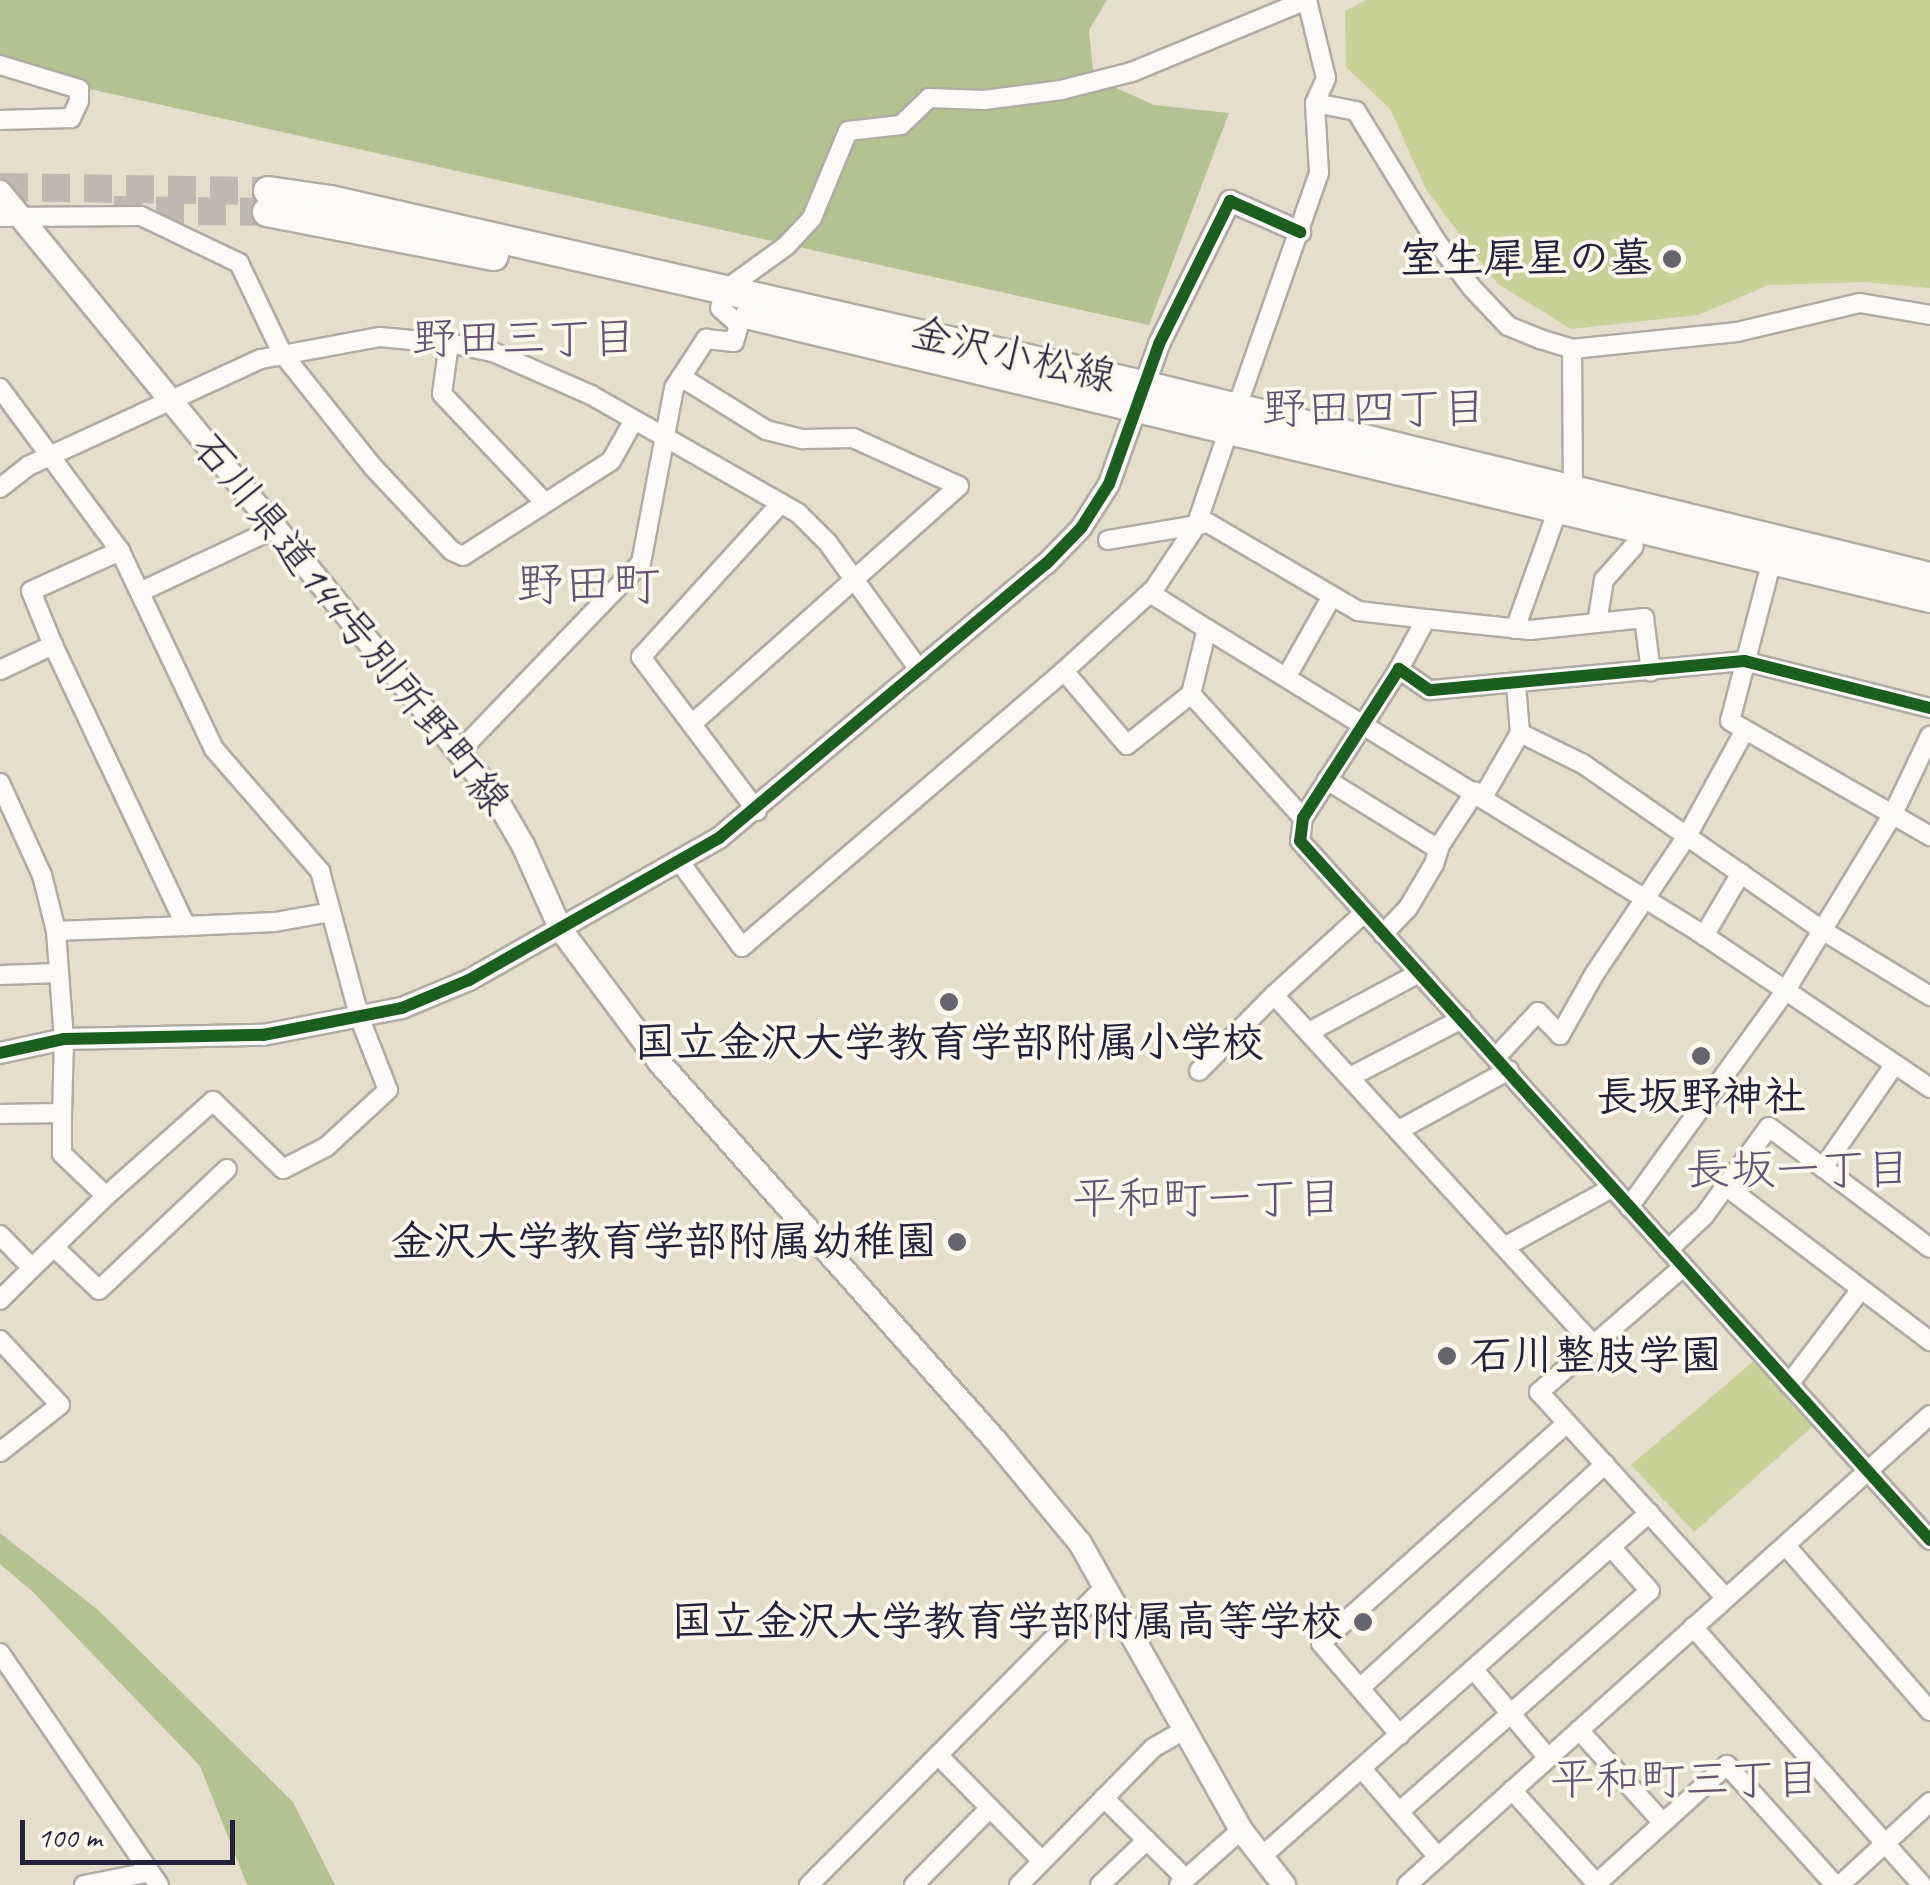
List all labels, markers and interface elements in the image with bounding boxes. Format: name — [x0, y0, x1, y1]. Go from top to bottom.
place label: 室生犀星の墓 — [1400, 234, 1652, 284]
marker: 室生犀星の墓 — [1661, 248, 1683, 270]
street label: 金沢小松線 — [905, 307, 1121, 403]
district label: 野田三丁目 — [412, 312, 636, 366]
district label: 野田四丁目 — [1262, 382, 1486, 436]
street label: 石川県道144号別所野町線 — [181, 423, 521, 825]
district label: 野田町 — [516, 556, 660, 614]
marker: 国立金沢大学教育学部附属小学校 — [938, 991, 960, 1013]
place label: 国立金沢大学教育学部附属小学校 — [634, 1018, 1264, 1068]
marker: 長坂野神社 — [1690, 1045, 1712, 1067]
place label: 長坂野神社 — [1596, 1072, 1806, 1122]
district label: 長坂一丁目 — [1686, 1143, 1910, 1197]
district label: 平和町一丁目 — [1072, 1172, 1342, 1226]
place label: 金沢大学教育学部附属幼稚園 — [391, 1217, 937, 1267]
marker: 金沢大学教育学部附属幼稚園 — [946, 1231, 968, 1253]
place label: 石川整肢学園 — [1470, 1331, 1722, 1381]
marker: 石川整肢学園 — [1434, 1343, 1460, 1369]
place label: 国立金沢大学教育学部附属高等学校 — [671, 1597, 1343, 1647]
marker: 国立金沢大学教育学部附属高等学校 — [1352, 1611, 1374, 1633]
district label: 平和町三丁目 — [1550, 1753, 1820, 1807]
scale bar — [25, 1800, 240, 1862]
text: 100 m — [37, 1818, 102, 1856]

